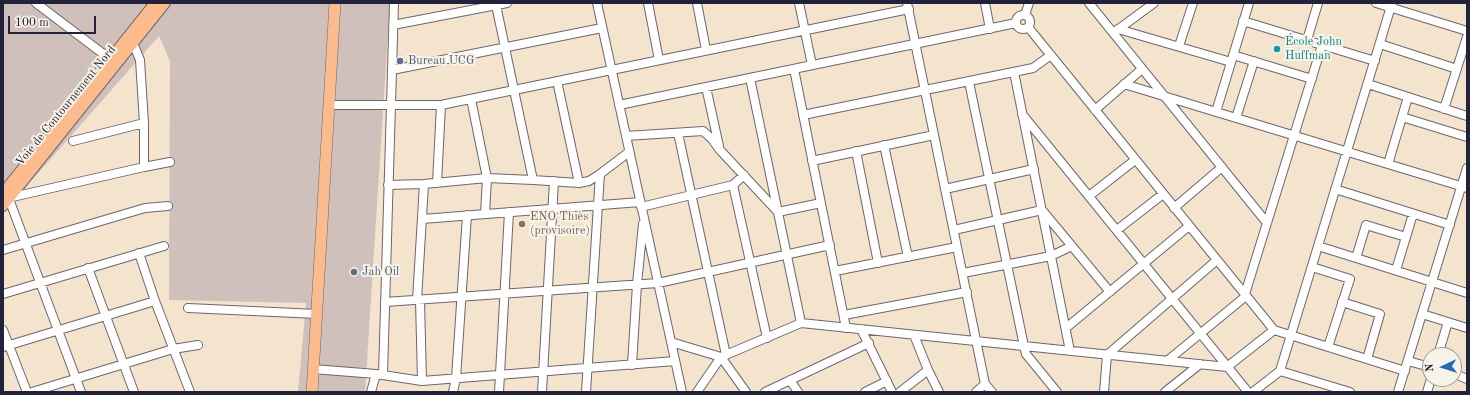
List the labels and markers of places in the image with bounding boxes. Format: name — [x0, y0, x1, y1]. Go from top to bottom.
place label: École John Huffman — [1285, 35, 1342, 63]
marker: École John Huffman — [1272, 44, 1282, 54]
place label: Bureau UCG — [408, 54, 475, 68]
marker: Bureau UCG — [395, 56, 405, 66]
place label: ENO Thiès (provisoire) — [530, 210, 590, 238]
marker: ENO Thiès (provisoire) — [517, 219, 527, 229]
place label: Jah Oil — [362, 265, 399, 279]
marker: Jah Oil — [349, 267, 359, 277]

